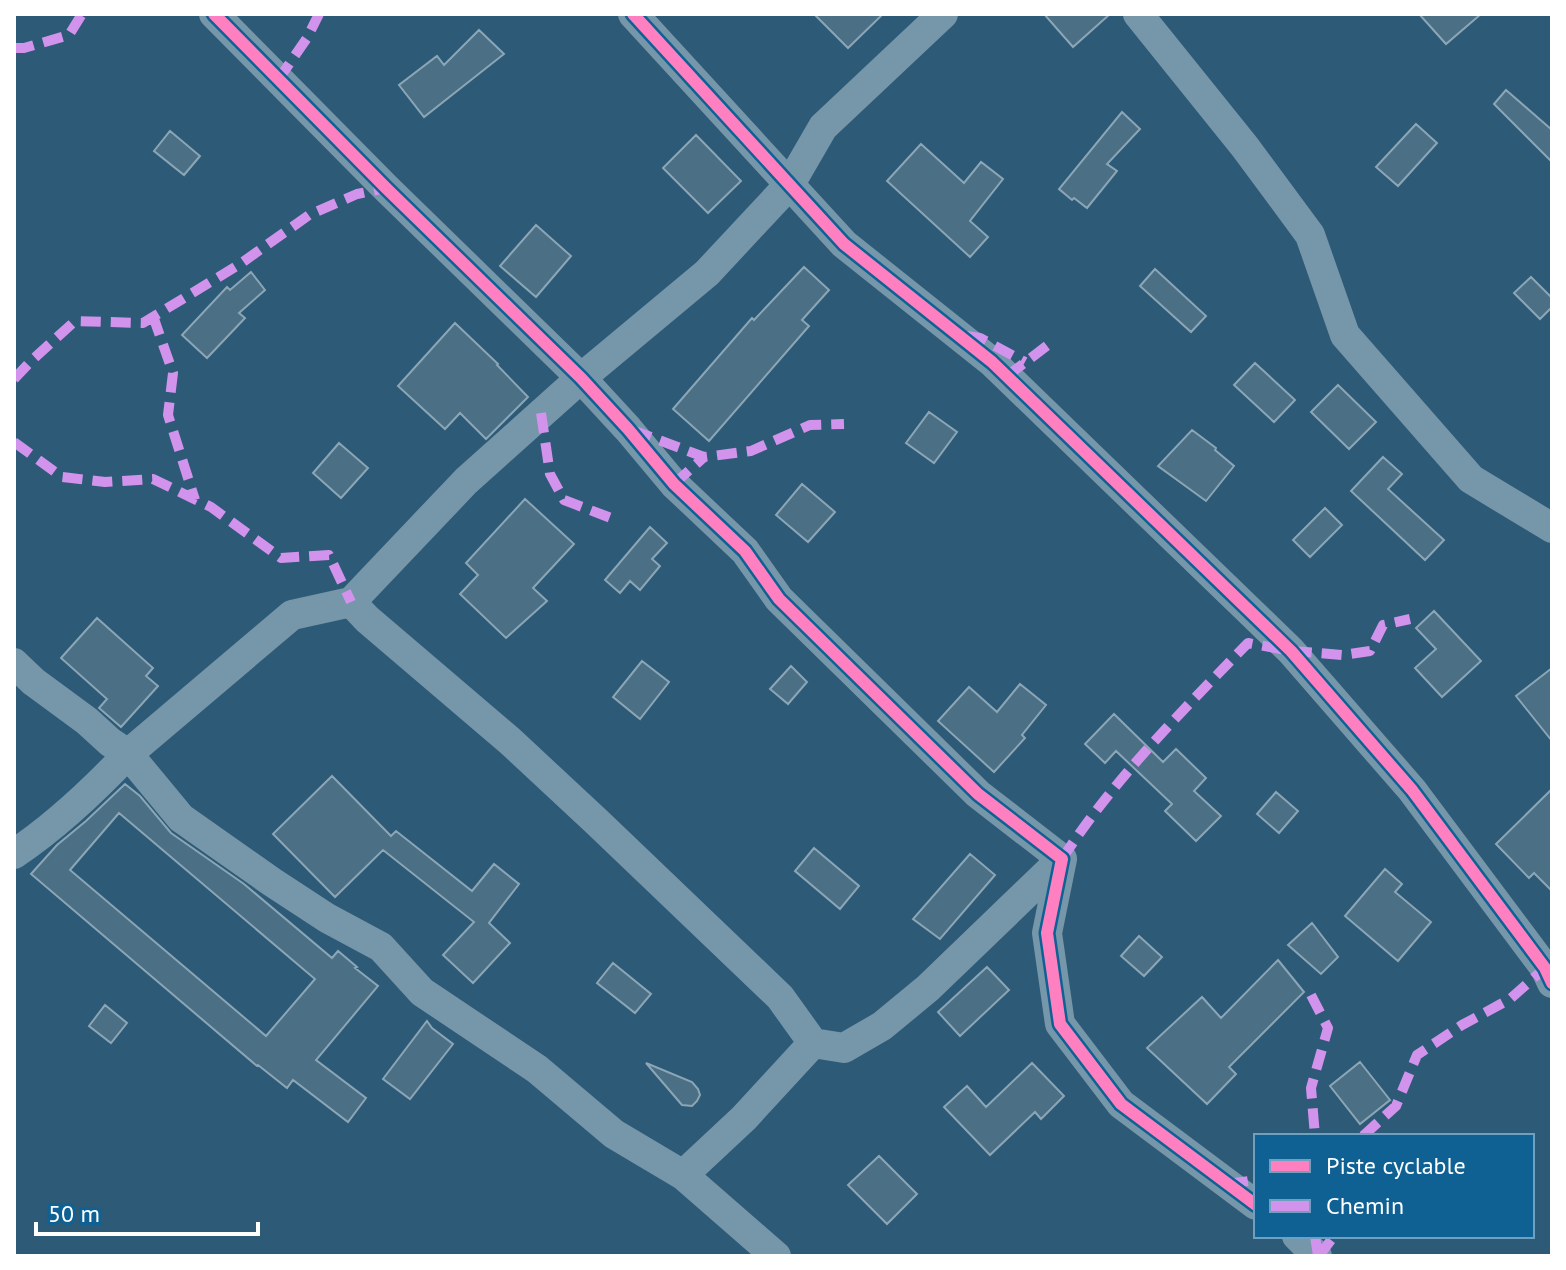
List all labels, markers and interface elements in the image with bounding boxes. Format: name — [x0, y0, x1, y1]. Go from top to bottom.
legend — [1254, 1134, 1534, 1238]
text: Piste cyclable — [1326, 1150, 1466, 1181]
scale bar — [36, 1186, 258, 1236]
text: Chemin — [1326, 1190, 1404, 1221]
text: 50 m — [48, 1198, 100, 1229]

